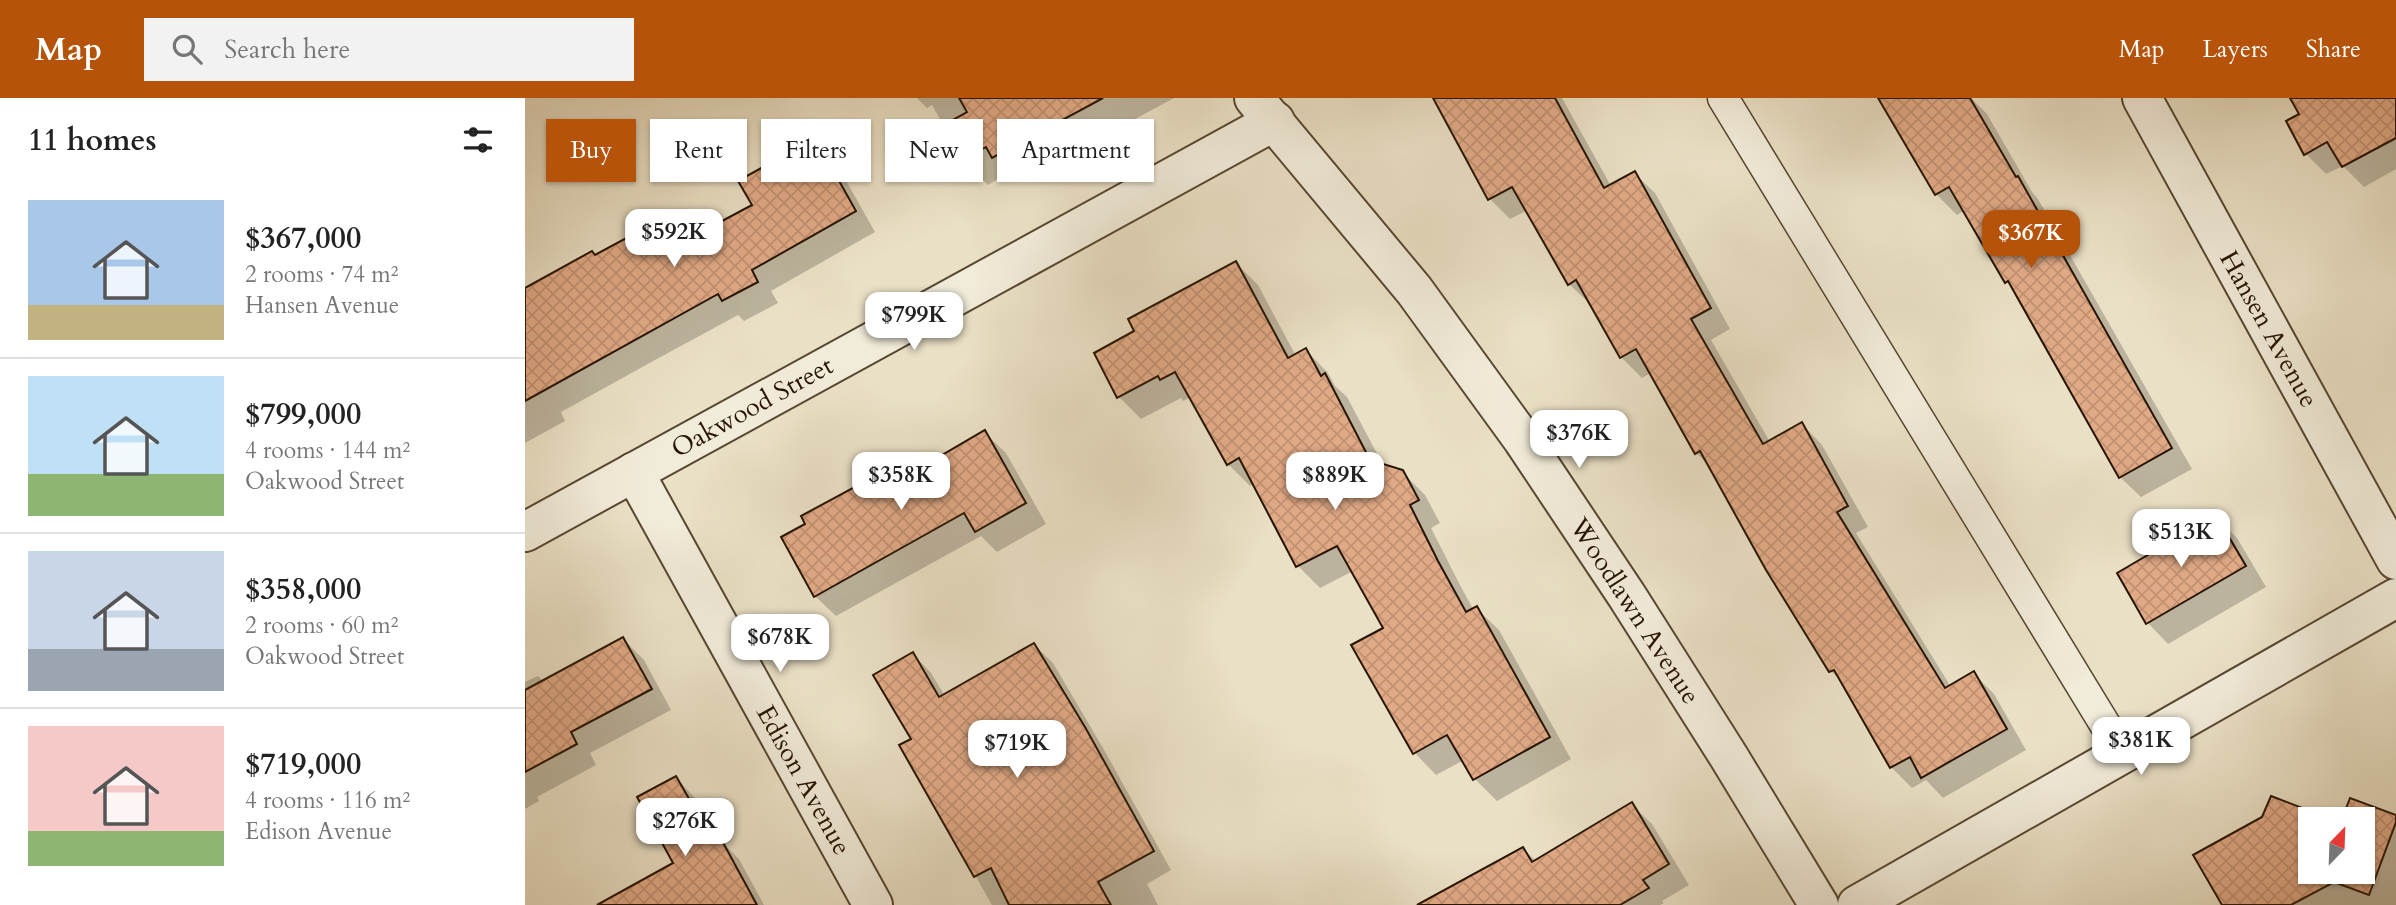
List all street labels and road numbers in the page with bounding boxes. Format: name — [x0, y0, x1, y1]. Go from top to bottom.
street label: Hansen Avenue — [2211, 244, 2327, 414]
street label: Oakwood Street — [665, 348, 839, 466]
street label: Woodlawn Avenue — [1561, 510, 1708, 711]
street label: Edison Avenue — [748, 699, 860, 861]

